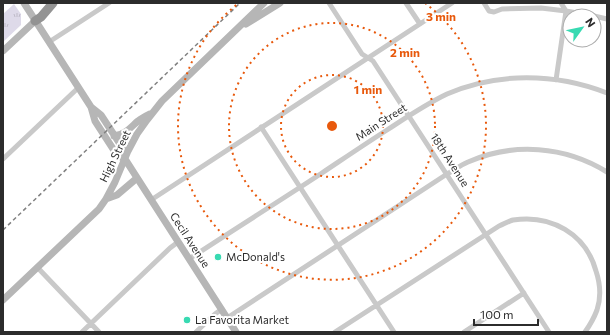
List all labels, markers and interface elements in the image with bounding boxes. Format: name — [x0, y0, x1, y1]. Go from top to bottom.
north arrow — [562, 8, 602, 48]
text: 3 min — [426, 9, 456, 23]
text: N — [583, 15, 599, 29]
text: 2 min — [390, 45, 420, 59]
text: 1 min — [354, 82, 382, 96]
street label: Main Street — [353, 100, 409, 143]
centre of rings — [325, 119, 339, 133]
street label: High Street — [96, 127, 133, 184]
street label: 18th Avenue — [428, 131, 473, 189]
street label: Cecil Avenue — [168, 210, 213, 270]
place label: McDonald's — [226, 250, 285, 263]
marker: McDonald's — [213, 252, 223, 262]
scale bar — [474, 301, 538, 327]
text: 100 m — [480, 307, 514, 321]
place label: La Favorita Market — [195, 313, 289, 326]
marker: La Favorita Market — [182, 315, 192, 325]

